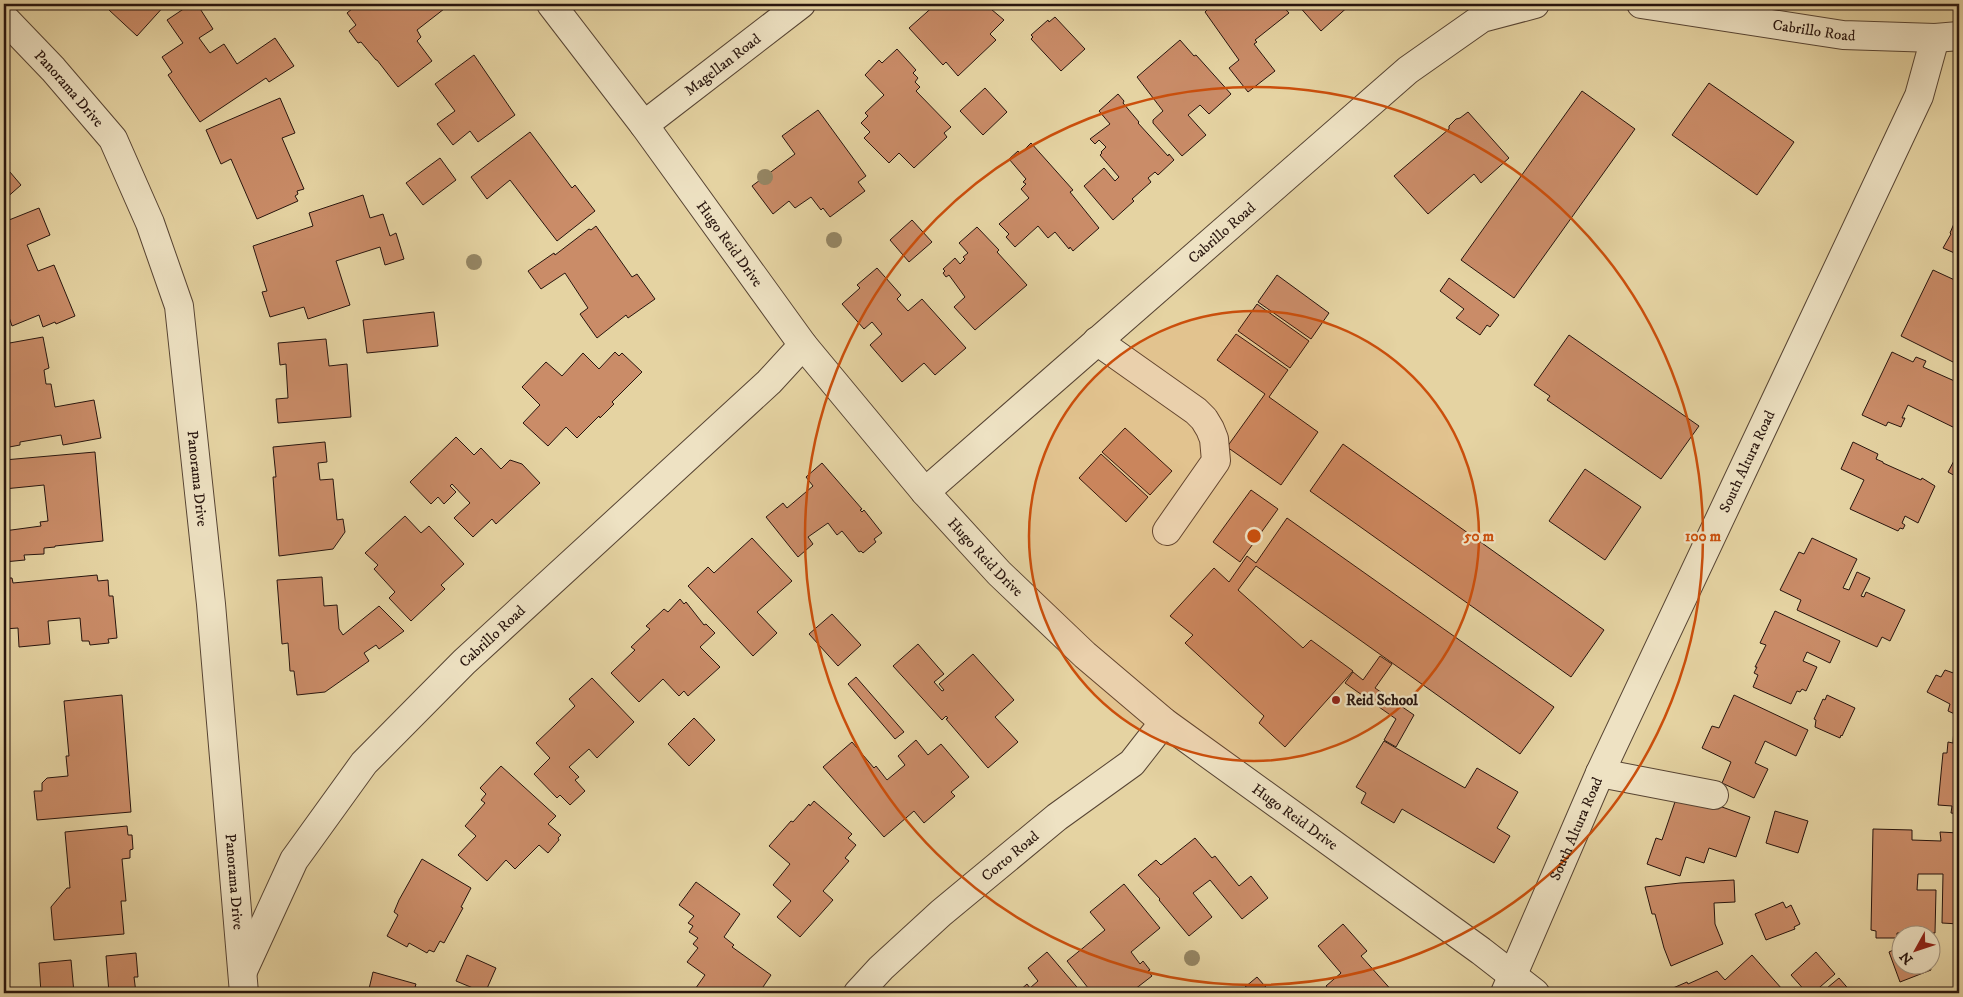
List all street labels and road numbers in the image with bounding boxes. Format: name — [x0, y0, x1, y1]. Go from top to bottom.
street label: Cabrillo Road — [1771, 15, 1856, 45]
street label: Magellan Road — [681, 29, 765, 100]
street label: Panorama Drive — [30, 46, 108, 131]
street label: Hugo Reid Drive — [692, 197, 767, 290]
street label: Cabrillo Road — [1184, 198, 1260, 267]
street label: South Altura Road — [1715, 407, 1779, 516]
street label: Panorama Drive — [183, 429, 212, 527]
street label: Hugo Reid Drive — [944, 514, 1027, 601]
street label: Cabrillo Road — [455, 601, 530, 671]
street label: South Altura Road — [1545, 774, 1607, 883]
street label: Hugo Reid Drive — [1248, 779, 1342, 854]
street label: Corto Road — [977, 826, 1043, 885]
street label: Panorama Drive — [221, 833, 248, 931]

